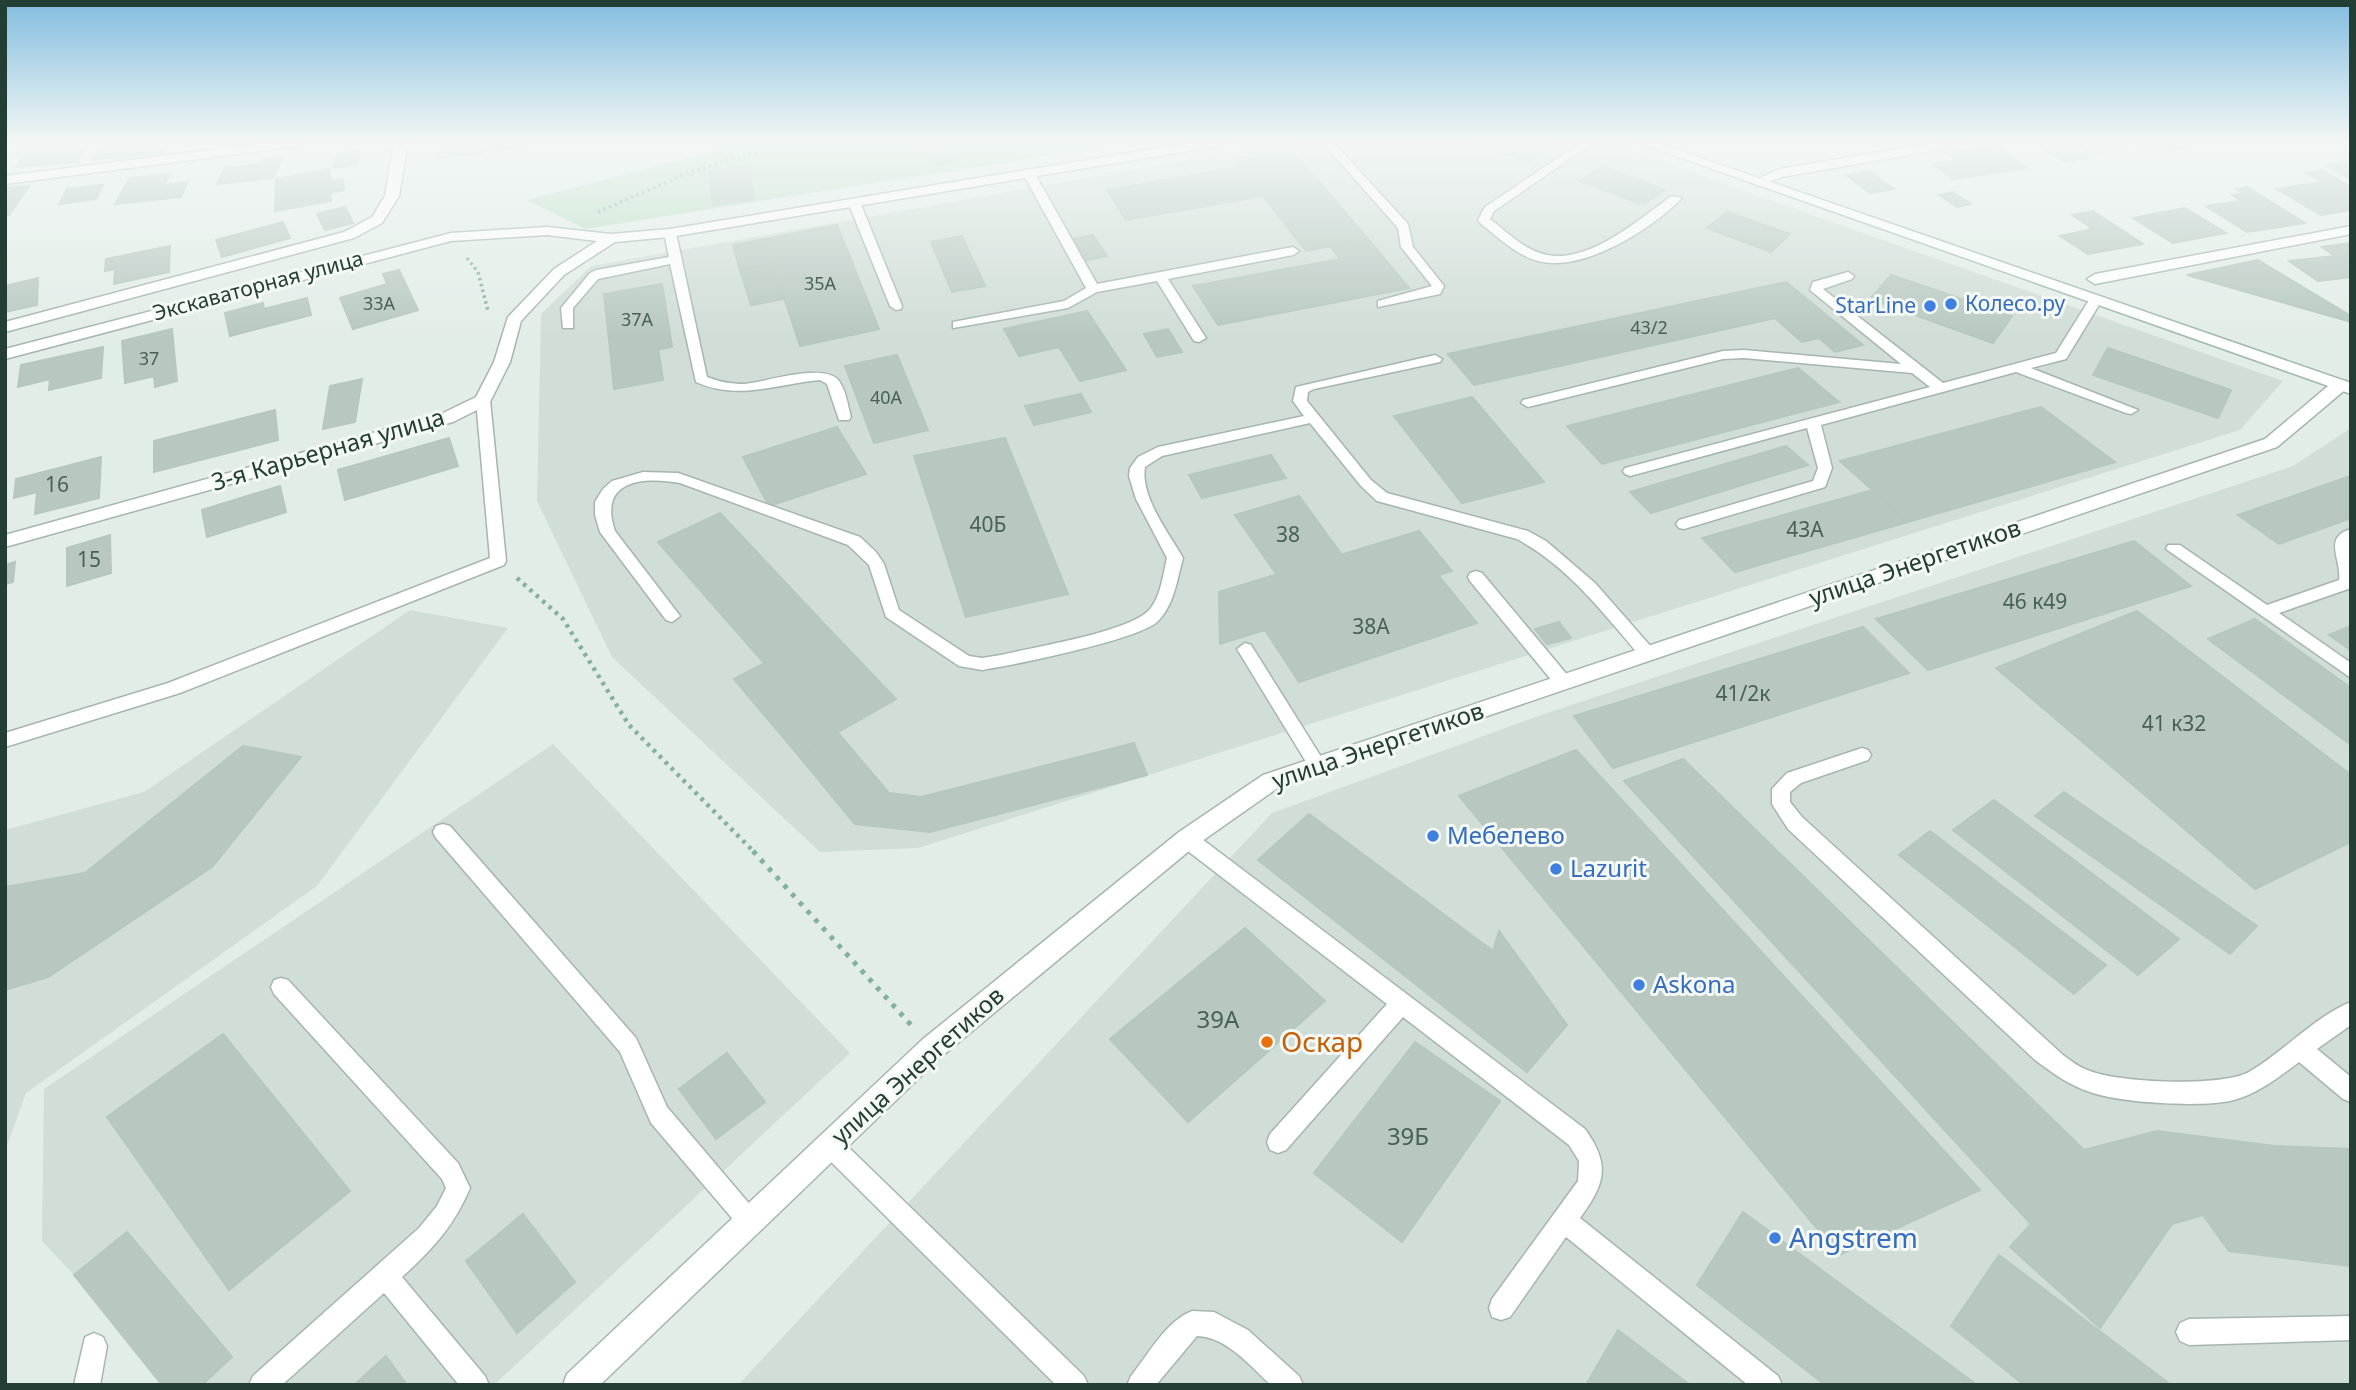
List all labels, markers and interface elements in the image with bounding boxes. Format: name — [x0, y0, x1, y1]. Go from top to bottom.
street label: Экскаваторная улица — [149, 243, 366, 327]
house number: 35А — [804, 271, 837, 295]
place label: Колесо.ру — [1965, 289, 2065, 317]
house number: 33А — [363, 291, 396, 315]
place label: StarLine — [1835, 291, 1916, 319]
marker: Колесо.ру — [1943, 296, 1959, 312]
marker: StarLine — [1922, 298, 1938, 314]
house number: 37А — [621, 307, 654, 331]
house number: 43/2 — [1630, 315, 1668, 339]
house number: 37 — [139, 346, 159, 370]
house number: 40А — [870, 385, 903, 409]
street label: 3-я Карьерная улица — [207, 399, 448, 498]
house number: 16 — [45, 470, 69, 498]
house number: 40Б — [970, 510, 1006, 538]
street label: улица Энергетиков — [1804, 510, 2025, 613]
house number: 43А — [1786, 515, 1824, 543]
house number: 38 — [1276, 520, 1300, 548]
house number: 15 — [77, 545, 101, 573]
house number: 46 к49 — [2003, 587, 2067, 615]
house number: 38А — [1352, 612, 1390, 640]
house number: 41/2к — [1716, 679, 1771, 707]
street label: улица Энергетиков — [1267, 693, 1488, 796]
house number: 41 к32 — [2142, 709, 2206, 737]
place label: Мебелево — [1447, 818, 1565, 851]
marker: Мебелево — [1425, 828, 1441, 844]
place label: Lazurit — [1570, 851, 1647, 884]
marker: Lazurit — [1548, 861, 1564, 877]
place label: Askona — [1653, 967, 1735, 1000]
marker: Askona — [1631, 977, 1647, 993]
street label: улица Энергетиков — [824, 978, 1010, 1151]
house number: 39А — [1197, 1002, 1240, 1035]
place label: Оскар — [1281, 1022, 1363, 1060]
marker: Оскар — [1259, 1034, 1275, 1050]
house number: 39Б — [1387, 1119, 1429, 1152]
place label: Angstrem — [1789, 1218, 1918, 1256]
marker: Angstrem — [1767, 1230, 1783, 1246]

